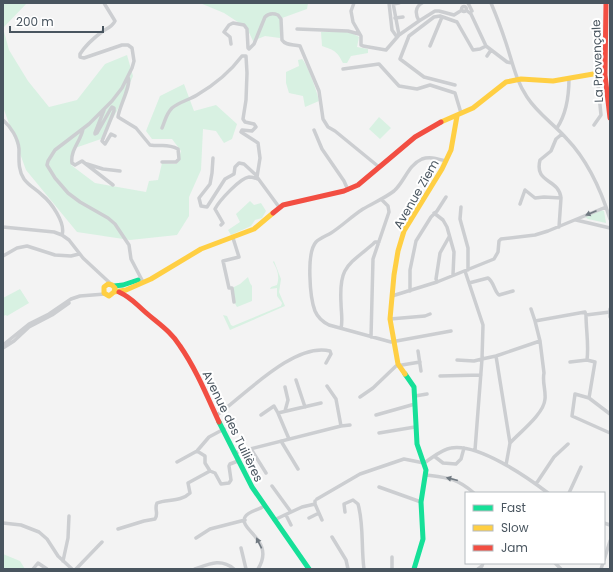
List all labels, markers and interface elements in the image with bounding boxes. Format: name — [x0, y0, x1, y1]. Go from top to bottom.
scale bar — [10, 8, 103, 34]
text: 200 m — [16, 13, 54, 30]
street label: La Provençale — [587, 19, 607, 103]
street label: Avenue Ziem — [389, 156, 443, 232]
one-way arrow — [584, 210, 596, 216]
street label: Avenue des Tuilières — [199, 367, 267, 485]
one-way arrow — [445, 476, 458, 482]
legend — [465, 492, 605, 564]
text: Fast — [501, 499, 526, 516]
text: Slow — [501, 519, 529, 536]
one-way arrow — [256, 537, 262, 548]
text: Jam — [501, 539, 528, 556]

